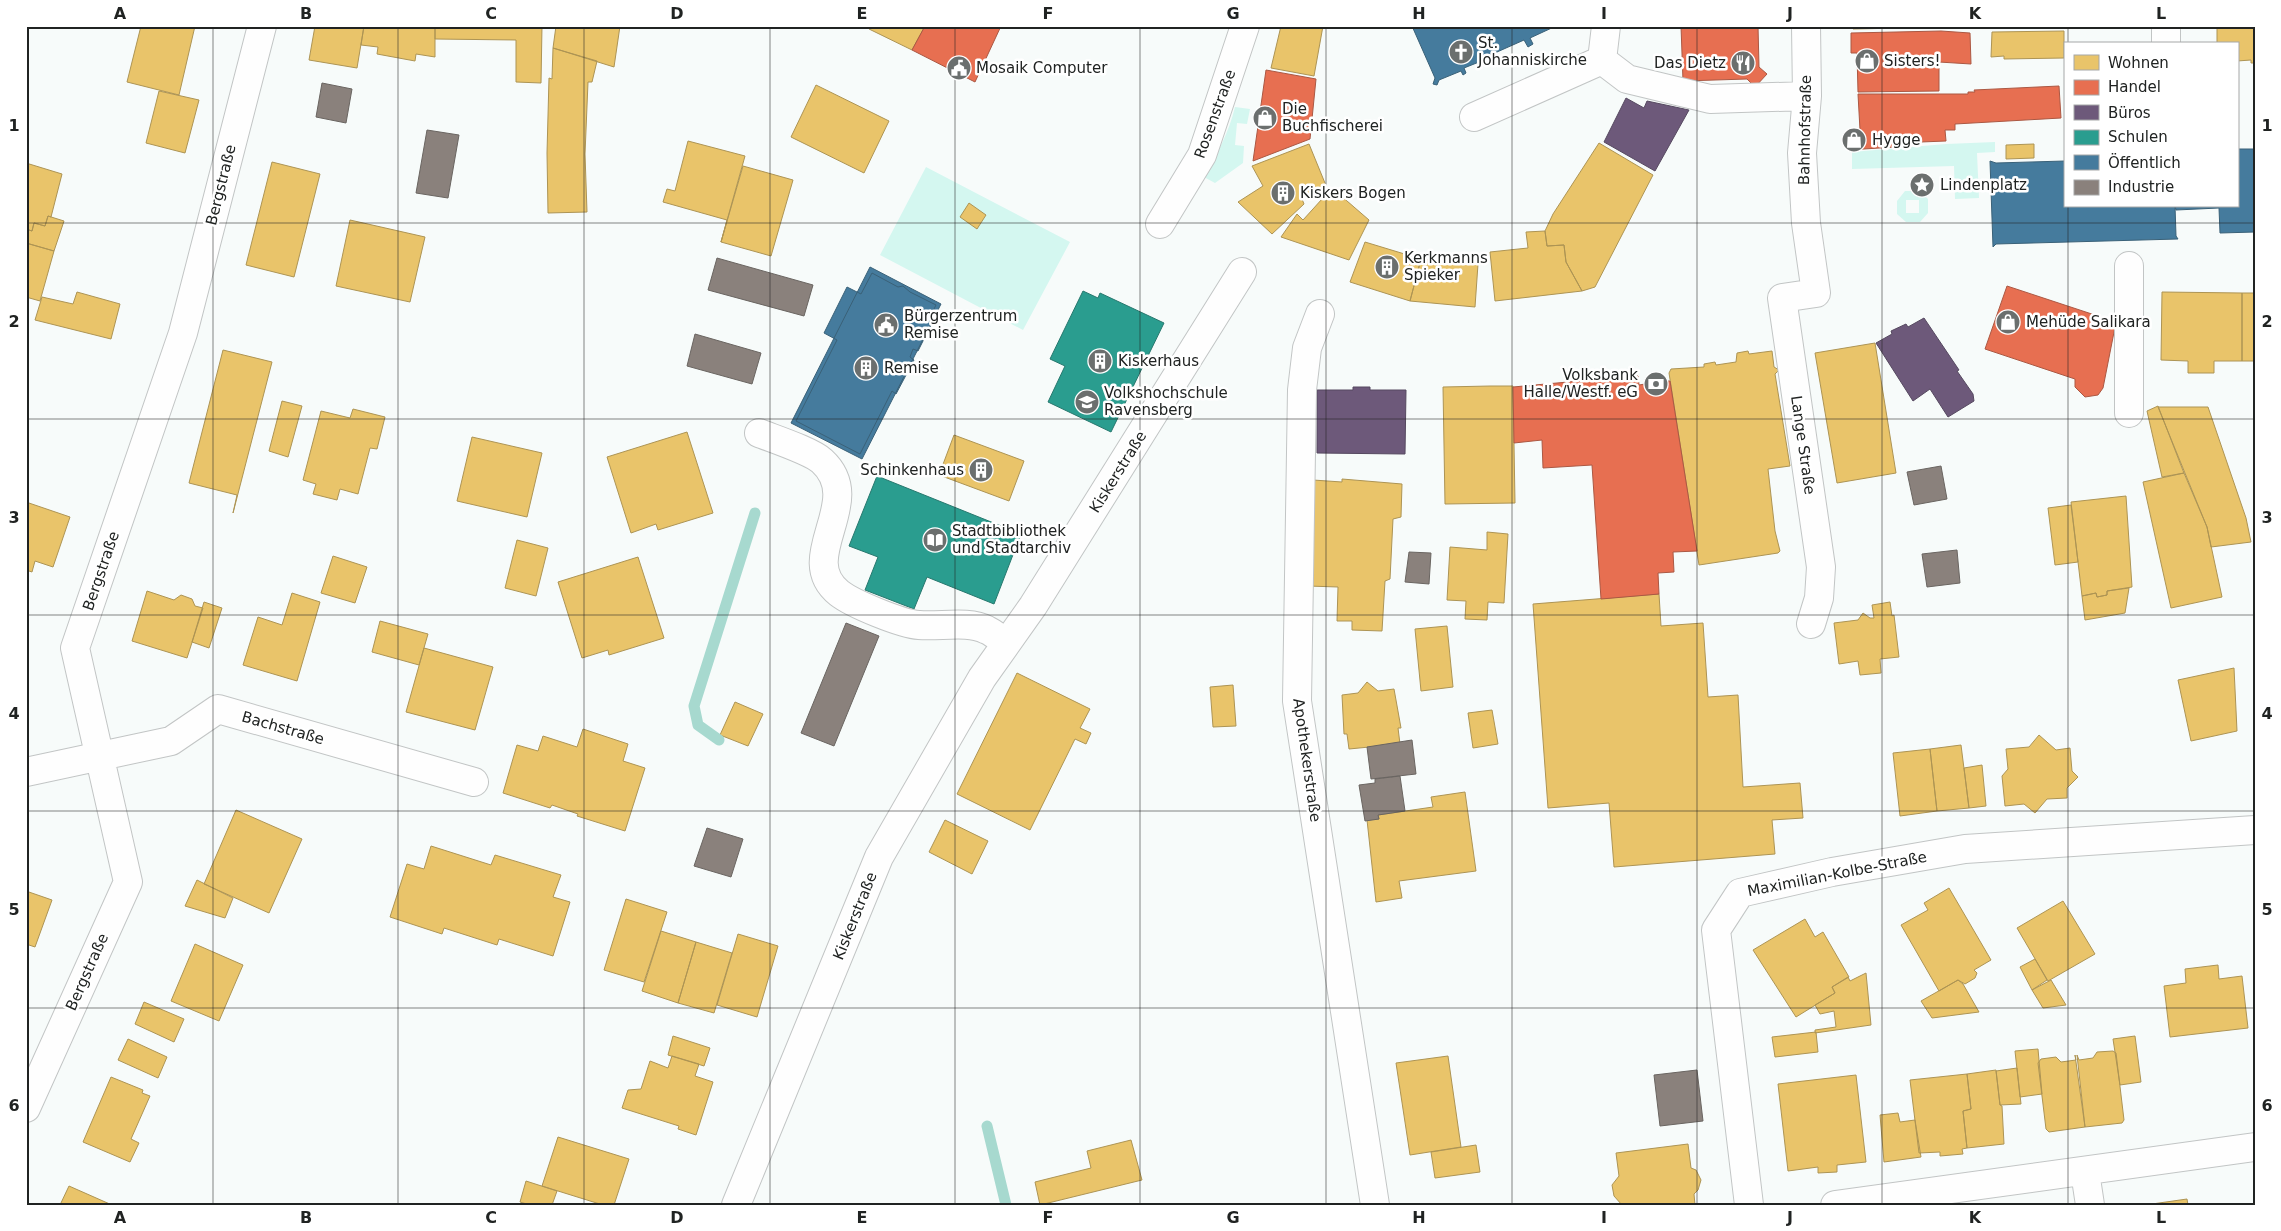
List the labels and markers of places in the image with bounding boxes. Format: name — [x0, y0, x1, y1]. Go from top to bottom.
place label: St. Johanniskirche — [1477, 34, 1587, 69]
church icon: St. Johanniskirche — [1448, 39, 1474, 65]
shop icon: Sisters! — [1854, 48, 1880, 74]
restaurant icon: Das Dietz — [1730, 50, 1756, 76]
place label: Sisters! — [1884, 52, 1941, 70]
place label: Das Dietz — [1654, 54, 1726, 72]
public building icon: Mosaik Computer — [946, 55, 972, 81]
place label: Mosaik Computer — [976, 59, 1108, 77]
place label: Die Buchfischerei — [1282, 100, 1383, 135]
shop icon: Die Buchfischerei — [1252, 105, 1278, 131]
shop icon: Hygge — [1841, 127, 1867, 153]
place label: Hygge — [1872, 131, 1920, 149]
place icon: Lindenplatz — [1909, 172, 1935, 198]
place label: Lindenplatz — [1940, 176, 2027, 194]
building icon: Kiskers Bogen — [1270, 180, 1296, 206]
place label: Kiskers Bogen — [1300, 184, 1406, 202]
place label: Kerkmanns Spieker — [1404, 249, 1488, 284]
building icon: Kerkmanns Spieker — [1374, 254, 1400, 280]
place label: Bürgerzentrum Remise — [904, 307, 1017, 342]
shop icon: Mehüde Salikara — [1995, 309, 2021, 335]
public building icon: Bürgerzentrum Remise — [873, 312, 899, 338]
place label: Mehüde Salikara — [2026, 313, 2151, 331]
building icon: Kiskerhaus — [1087, 348, 1113, 374]
place label: Kiskerhaus — [1118, 352, 1199, 370]
building icon: Remise — [853, 355, 879, 381]
place label: Remise — [884, 359, 939, 377]
place label: Volksbank Halle/Westf. eG — [1523, 366, 1638, 401]
bank icon: Volksbank Halle/Westf. eG — [1643, 371, 1669, 397]
place label: Volkshochschule Ravensberg — [1104, 384, 1228, 419]
school or university icon: Volkshochschule Ravensberg — [1074, 389, 1100, 415]
building icon: Schinkenhaus — [968, 457, 994, 483]
place label: Schinkenhaus — [860, 461, 964, 479]
place label: Stadtbibliothek und Stadtarchiv — [952, 522, 1071, 557]
library icon: Stadtbibliothek und Stadtarchiv — [922, 527, 948, 553]

